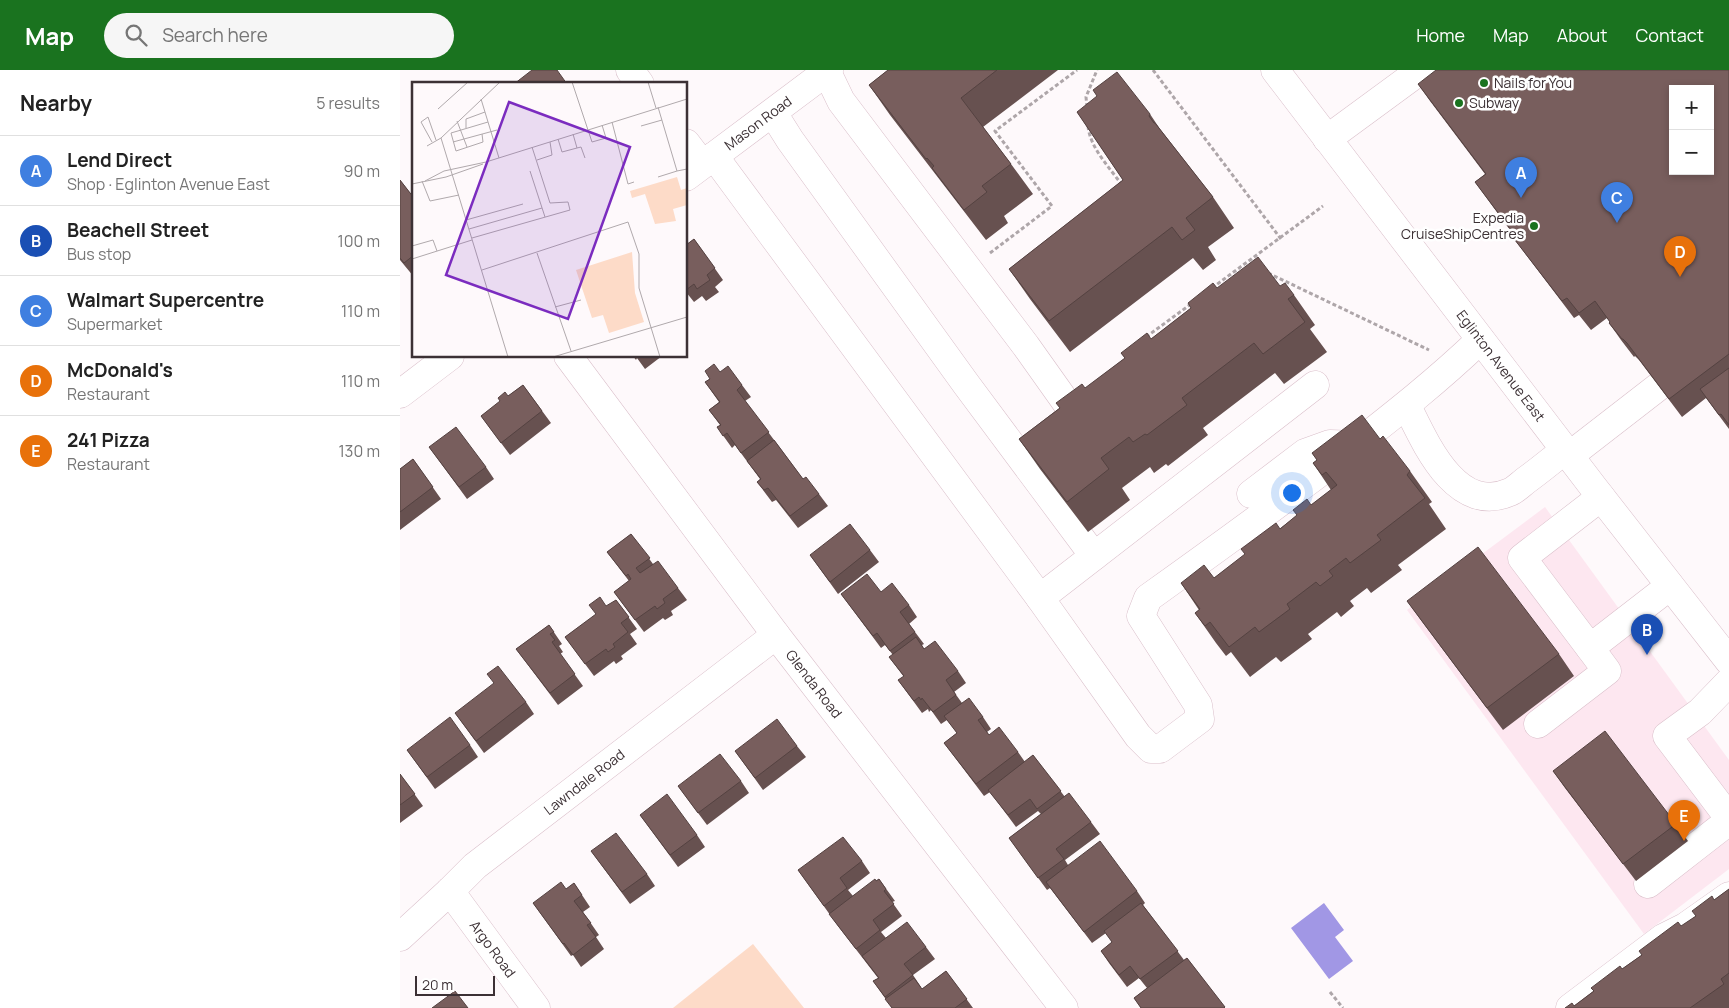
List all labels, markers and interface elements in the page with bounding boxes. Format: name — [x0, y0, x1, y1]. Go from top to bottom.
search box — [104, 13, 454, 58]
text: Map — [25, 19, 74, 52]
icon: search — [122, 21, 150, 49]
text: Search here — [162, 22, 268, 48]
text: Home — [1416, 23, 1465, 47]
text: Map — [1493, 23, 1529, 47]
text: About — [1557, 23, 1607, 47]
text: Contact — [1635, 23, 1704, 47]
place label: Nails for You — [1494, 73, 1572, 92]
marker: Nails for You — [1478, 77, 1490, 89]
inset map — [412, 82, 688, 358]
map controls — [1669, 85, 1714, 175]
button: + — [1669, 85, 1714, 130]
text: Nearby — [20, 89, 92, 117]
street label: Mason Road — [720, 91, 795, 154]
text: 5 results — [316, 92, 380, 114]
place label: Subway — [1469, 93, 1520, 112]
marker: Subway — [1453, 97, 1465, 109]
button: − — [1669, 130, 1714, 175]
text: Lend Direct — [67, 147, 172, 173]
pin: A — [1505, 157, 1537, 198]
text: A — [31, 160, 41, 182]
text: 90 m — [344, 160, 380, 182]
text: Shop · Eglinton Avenue East — [67, 173, 270, 195]
pin: C — [1601, 182, 1633, 223]
place label: Expedia CruiseShipCentres — [1401, 208, 1524, 243]
text: Beachell Street — [67, 217, 209, 243]
marker: Expedia CruiseShipCentres — [1528, 220, 1540, 232]
text: B — [31, 230, 41, 252]
text: 100 m — [337, 230, 380, 252]
pin: D — [1664, 236, 1696, 277]
text: Bus stop — [67, 243, 131, 265]
text: Walmart Supercentre — [67, 287, 264, 313]
text: C — [30, 300, 42, 322]
text: 110 m — [341, 300, 380, 322]
street label: Eglinton Avenue East — [1452, 306, 1550, 425]
text: Supermarket — [67, 313, 163, 335]
text: McDonald's — [67, 357, 173, 383]
text: D — [30, 370, 42, 392]
text: 110 m — [341, 370, 380, 392]
text: Restaurant — [67, 383, 150, 405]
text: 241 Pizza — [67, 427, 150, 453]
text: E — [31, 440, 41, 462]
text: 130 m — [338, 440, 380, 462]
text: Restaurant — [67, 453, 150, 475]
your location — [1279, 480, 1305, 506]
pin: B — [1631, 614, 1663, 655]
street label: Glenda Road — [782, 646, 847, 722]
street label: Lawndale Road — [540, 745, 628, 819]
pin: E — [1668, 800, 1700, 841]
street label: Argo Road — [466, 916, 520, 981]
scale bar — [415, 973, 495, 996]
text: 20 m — [422, 975, 453, 994]

